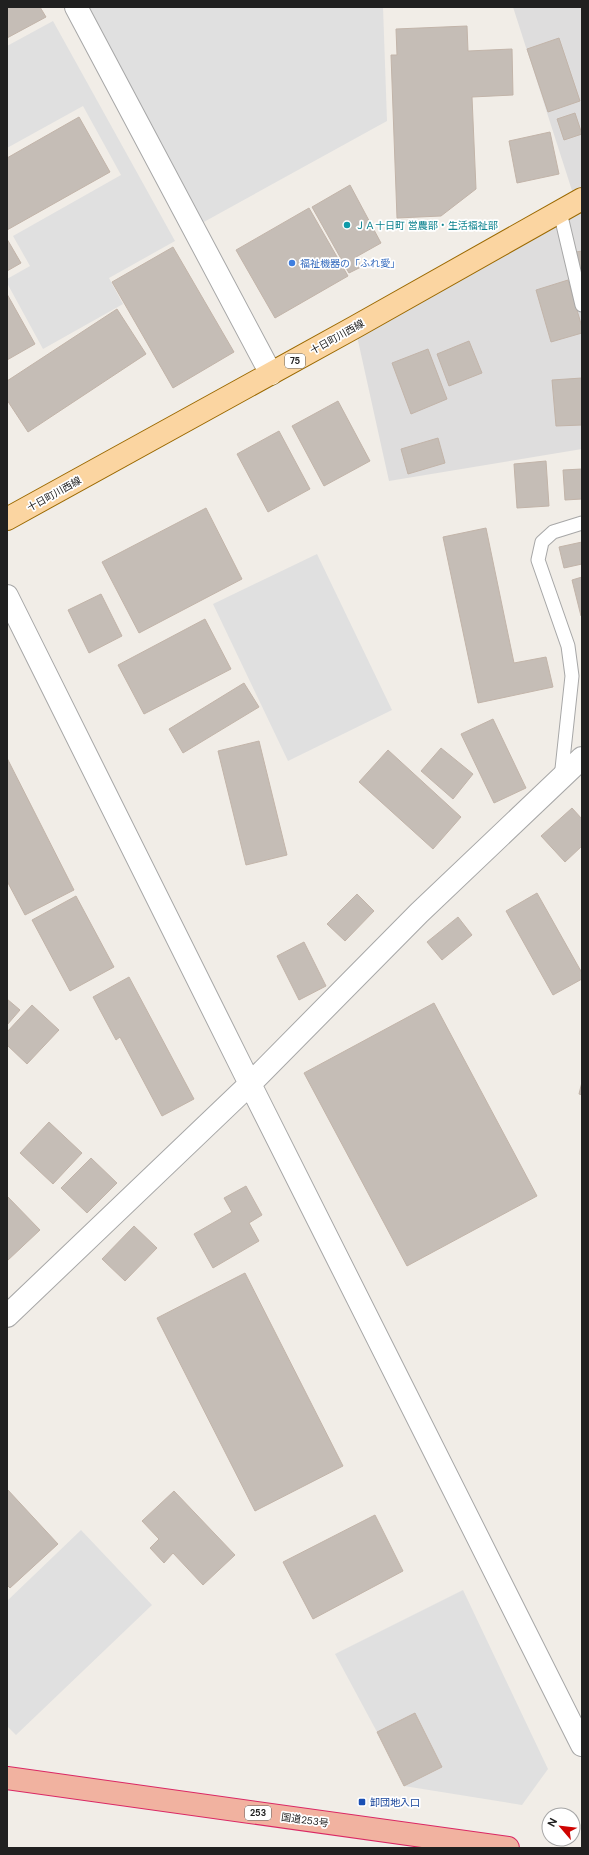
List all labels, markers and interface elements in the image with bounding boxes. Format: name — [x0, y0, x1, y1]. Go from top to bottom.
place label: ＪＡ十日町 営農部・生活福祉部 — [355, 219, 498, 232]
marker: ＪＡ十日町 営農部・生活福祉部 — [342, 220, 352, 230]
place label: 福祉機器の「ふれ愛」 — [300, 257, 400, 270]
marker: 福祉機器の「ふれ愛」 — [287, 258, 297, 268]
street label: 十日町川西線 — [308, 317, 366, 357]
road number: 75 — [285, 354, 305, 368]
street label: 十日町川西線 — [25, 474, 83, 514]
place label: 卸団地入口 — [370, 1796, 420, 1809]
marker: 卸団地入口 — [357, 1797, 367, 1807]
road number: 253 — [245, 1806, 271, 1820]
north arrow — [541, 1807, 581, 1847]
street label: 国道253号 — [280, 1810, 330, 1830]
text: N — [544, 1815, 560, 1829]

